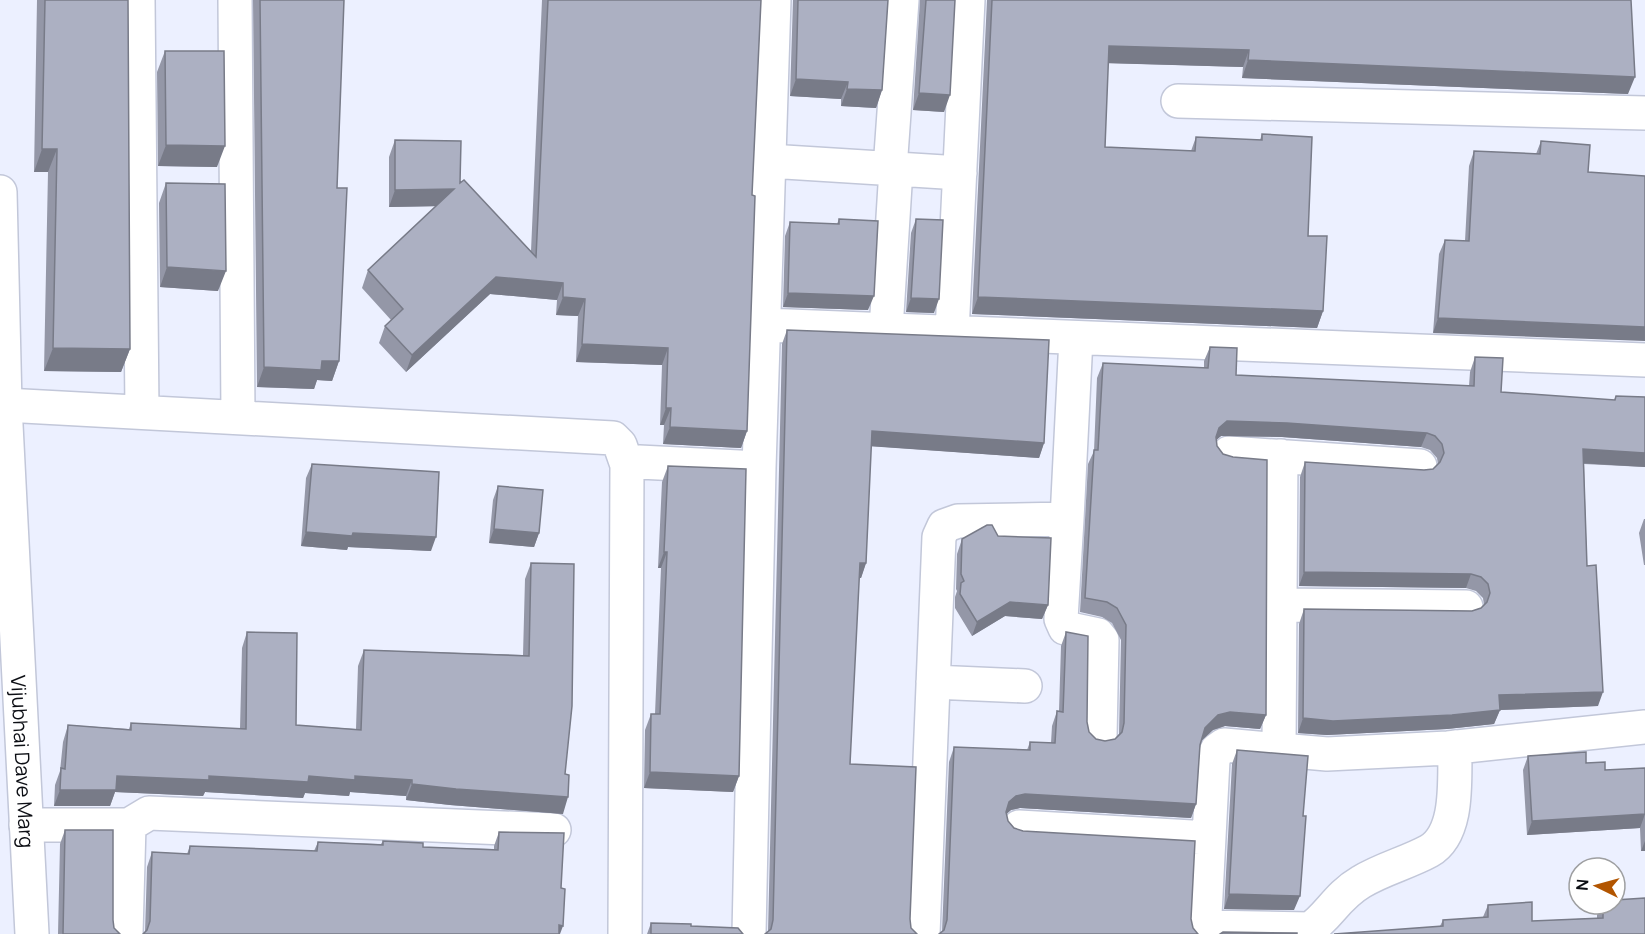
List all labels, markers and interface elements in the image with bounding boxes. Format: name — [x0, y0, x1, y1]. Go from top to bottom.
street label: Vijubhai Dave Marg — [5, 674, 41, 849]
north arrow — [1567, 856, 1627, 916]
text: N — [1571, 878, 1594, 891]

